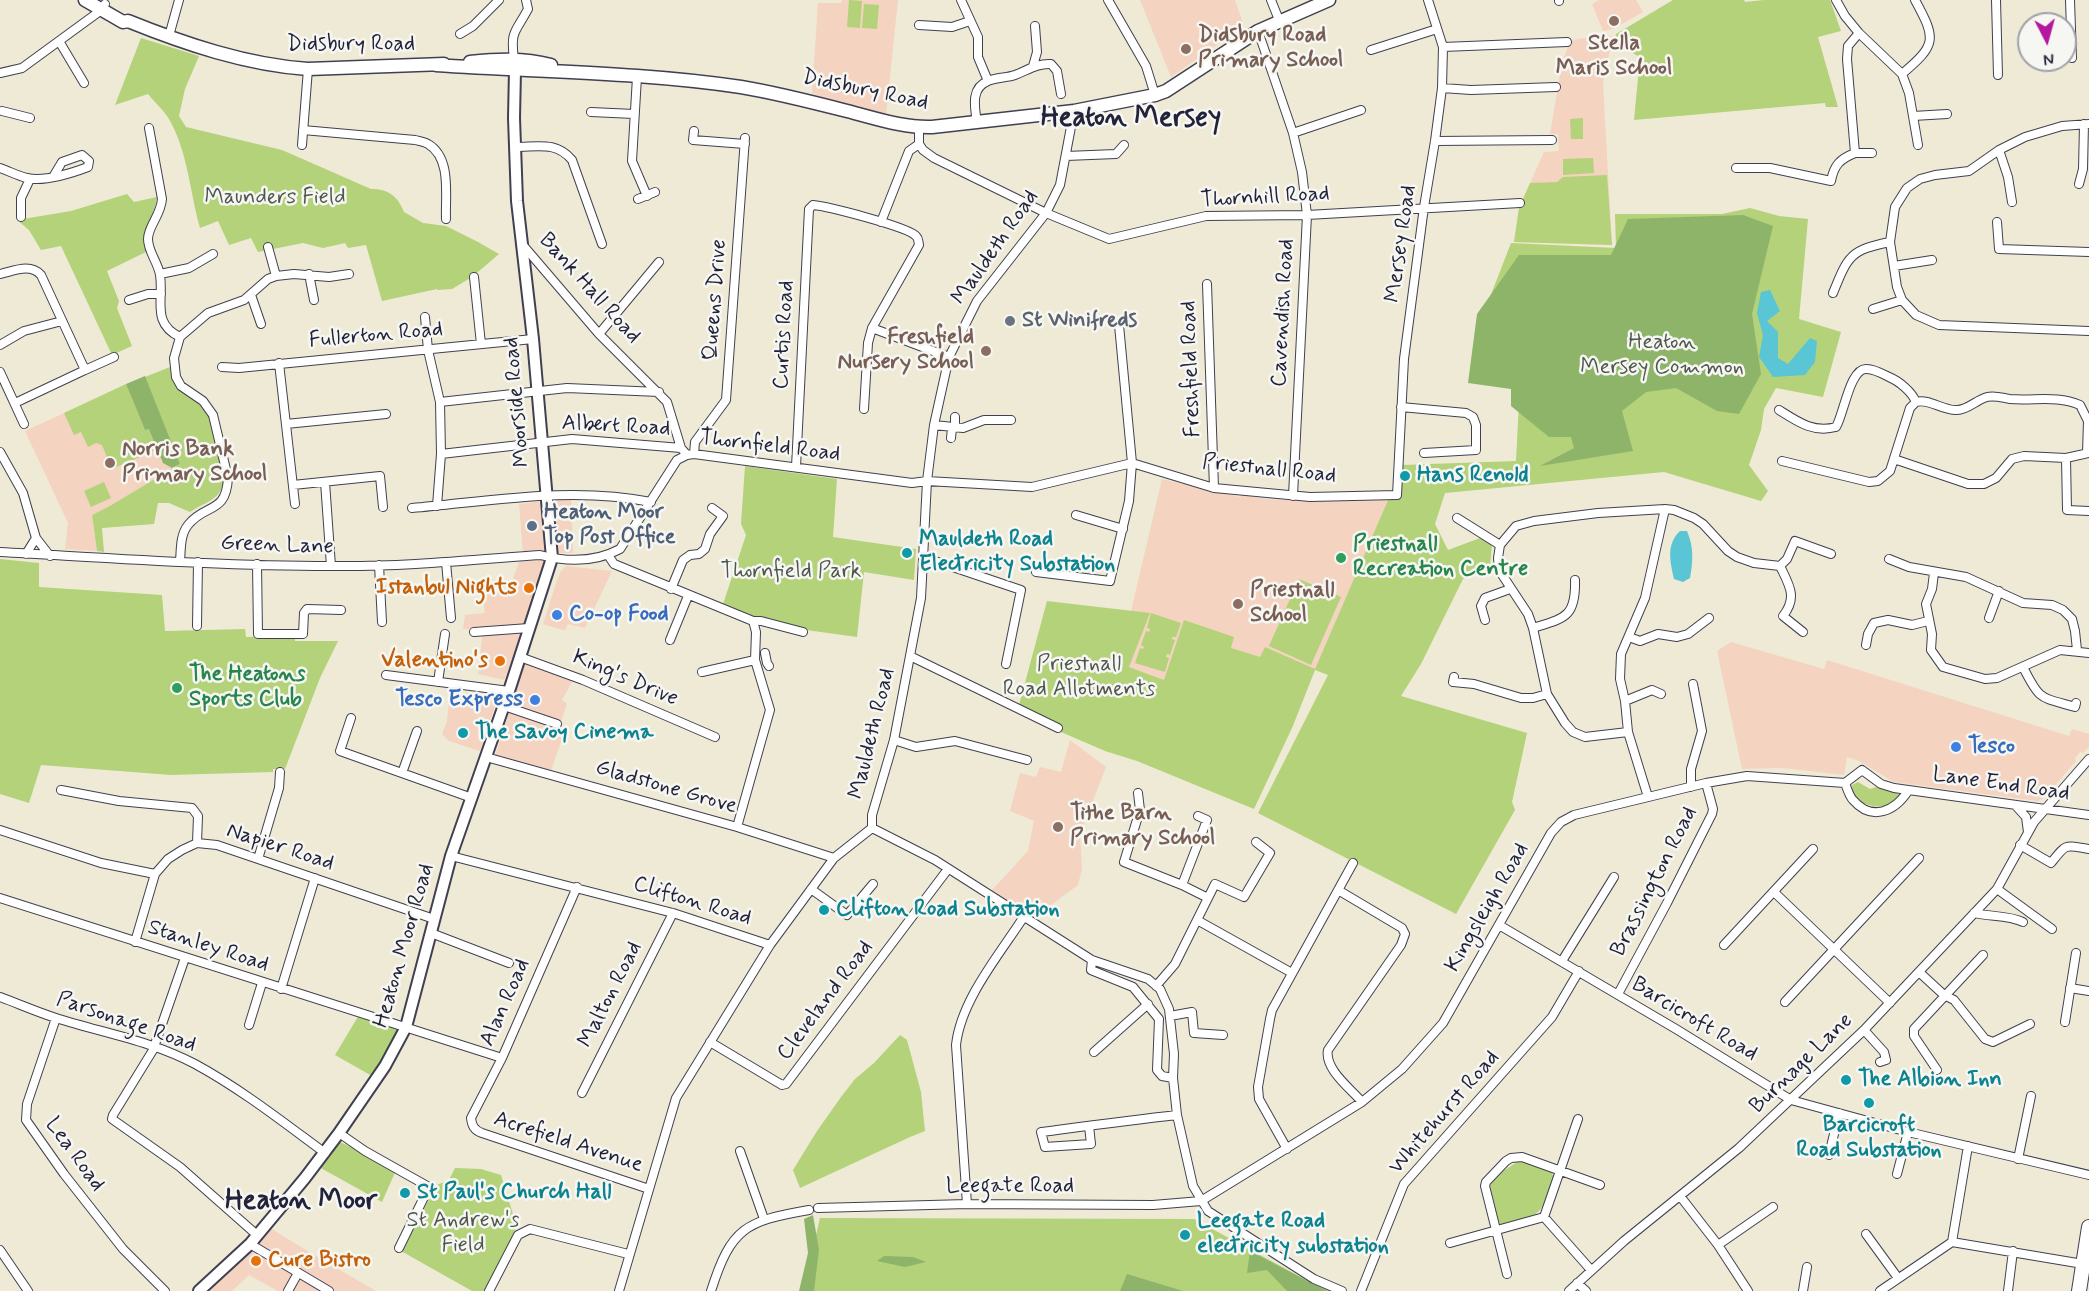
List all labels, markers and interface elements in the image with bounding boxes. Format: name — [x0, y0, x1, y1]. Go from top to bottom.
north arrow — [2017, 12, 2077, 72]
marker: Stella Maris School — [1607, 14, 1621, 28]
place label: Didsbury Road Primary School — [1198, 23, 1343, 74]
place label: Stella Maris School — [1556, 31, 1672, 82]
street label: Didsbury Road — [287, 32, 415, 58]
marker: Didsbury Road Primary School — [1179, 42, 1193, 56]
text: N — [2042, 47, 2055, 69]
street label: Didsbury Road — [800, 65, 930, 117]
district label: Heaton Mersey — [1041, 102, 1221, 136]
street label: Thornhill Road — [1200, 181, 1330, 215]
street label: Mersey Road — [1381, 184, 1423, 304]
park label: Maunders Field — [204, 185, 346, 211]
street label: Mauldeth Road — [947, 186, 1045, 310]
street label: Bank Hall Road — [532, 228, 646, 350]
street label: Queens Drive — [699, 238, 733, 362]
street label: Cavendish Road — [1267, 238, 1301, 388]
street label: Curtis Road — [769, 280, 801, 390]
street label: Freshfield Road — [1176, 300, 1208, 438]
place label: St Winifreds — [1022, 308, 1137, 334]
marker: St Winifreds — [1003, 314, 1017, 328]
street label: Fullerton Road — [308, 317, 444, 355]
place label: Freshfield Nursery School — [838, 325, 974, 376]
park label: Heaton Mersey Common — [1580, 330, 1744, 382]
street label: Moorside Road — [499, 336, 537, 468]
marker: Freshfield Nursery School — [979, 344, 993, 358]
street label: Albert Road — [561, 411, 671, 443]
street label: Thornfield Road — [698, 425, 842, 469]
place label: Norris Bank Primary School — [122, 437, 267, 488]
street label: Priestnall Road — [1201, 450, 1337, 490]
marker: Norris Bank Primary School — [103, 456, 117, 470]
place label: Hans Renold — [1417, 463, 1528, 489]
marker: Hans Renold — [1398, 469, 1412, 483]
place label: Heaton Moor Top Post Office — [544, 500, 675, 552]
marker: Heaton Moor Top Post Office — [525, 519, 539, 533]
place label: Mauldeth Road Electricity Substation — [919, 527, 1115, 578]
street label: Green Lane — [220, 531, 334, 561]
place label: Priestnall Recreation Centre — [1353, 532, 1528, 584]
marker: Mauldeth Road Electricity Substation — [900, 546, 914, 560]
marker: Priestnall Recreation Centre — [1334, 551, 1348, 565]
park label: Thornfield Park — [720, 559, 862, 585]
place label: Istanbul Nights — [376, 575, 517, 601]
place label: Priestnall School — [1250, 578, 1335, 630]
marker: Istanbul Nights — [522, 581, 536, 595]
marker: Priestnall School — [1231, 597, 1245, 611]
place label: Co-op Food — [569, 602, 669, 628]
marker: Co-op Food — [550, 608, 564, 622]
street label: King's Drive — [568, 645, 682, 713]
place label: Valentino's — [381, 648, 488, 674]
park label: Priestnall Road Allotments — [1003, 652, 1155, 704]
marker: Valentino's — [493, 654, 507, 668]
place label: The Heatons Sports Club — [189, 662, 305, 714]
street label: Mauldeth Road — [844, 666, 902, 802]
marker: The Heatons Sports Club — [170, 681, 184, 695]
place label: Tesco Express — [395, 687, 523, 713]
marker: Tesco Express — [528, 693, 542, 707]
place label: The Savoy Cinema — [475, 720, 654, 746]
marker: The Savoy Cinema — [456, 726, 470, 740]
place label: Tesco — [1968, 734, 2015, 760]
marker: Tesco — [1949, 740, 1963, 754]
street label: Gladstone Grove — [592, 755, 740, 821]
street label: Lane End Road — [1931, 762, 2071, 808]
place label: Tithe Barn Primary School — [1070, 801, 1215, 852]
street label: Brassington Road — [1606, 803, 1704, 961]
street label: Napier Road — [223, 818, 337, 878]
marker: Tithe Barn Primary School — [1051, 820, 1065, 834]
street label: Kingsleigh Road — [1440, 839, 1536, 977]
street label: Heaton Moor Road — [369, 861, 441, 1031]
street label: Clifton Road — [630, 872, 754, 932]
place label: Clifton Road Substation — [836, 897, 1059, 923]
marker: Clifton Road Substation — [817, 903, 831, 917]
street label: Stanley Road — [144, 915, 272, 979]
street label: Cleveland Road — [772, 936, 880, 1066]
street label: Malton Road — [573, 938, 649, 1052]
street label: Alan Road — [475, 955, 537, 1051]
street label: Barcicroft Road — [1626, 972, 1762, 1068]
street label: Parsonage Road — [53, 987, 199, 1059]
street label: Burnage Lane — [1745, 1008, 1859, 1120]
street label: Whitehurst Road — [1384, 1046, 1506, 1180]
place label: The Albion Inn — [1858, 1067, 2002, 1093]
marker: The Albion Inn — [1839, 1073, 1853, 1087]
marker: Barcicroft Road Substation — [1862, 1096, 1876, 1110]
street label: Acrefield Avenue — [490, 1106, 646, 1180]
street label: Lea Road — [38, 1113, 110, 1197]
place label: Barcicroft Road Substation — [1796, 1113, 1942, 1164]
street label: Leegate Road — [946, 1174, 1074, 1200]
place label: St Paul's Church Hall — [417, 1180, 611, 1206]
district label: Heaton Moor — [225, 1185, 377, 1219]
marker: St Paul's Church Hall — [398, 1186, 412, 1200]
park label: St Andrew's Field — [407, 1208, 519, 1260]
place label: Leegate Road electricity substation — [1197, 1209, 1389, 1260]
marker: Leegate Road electricity substation — [1178, 1228, 1192, 1242]
place label: Cure Bistro — [268, 1248, 371, 1274]
marker: Cure Bistro — [249, 1254, 263, 1268]

